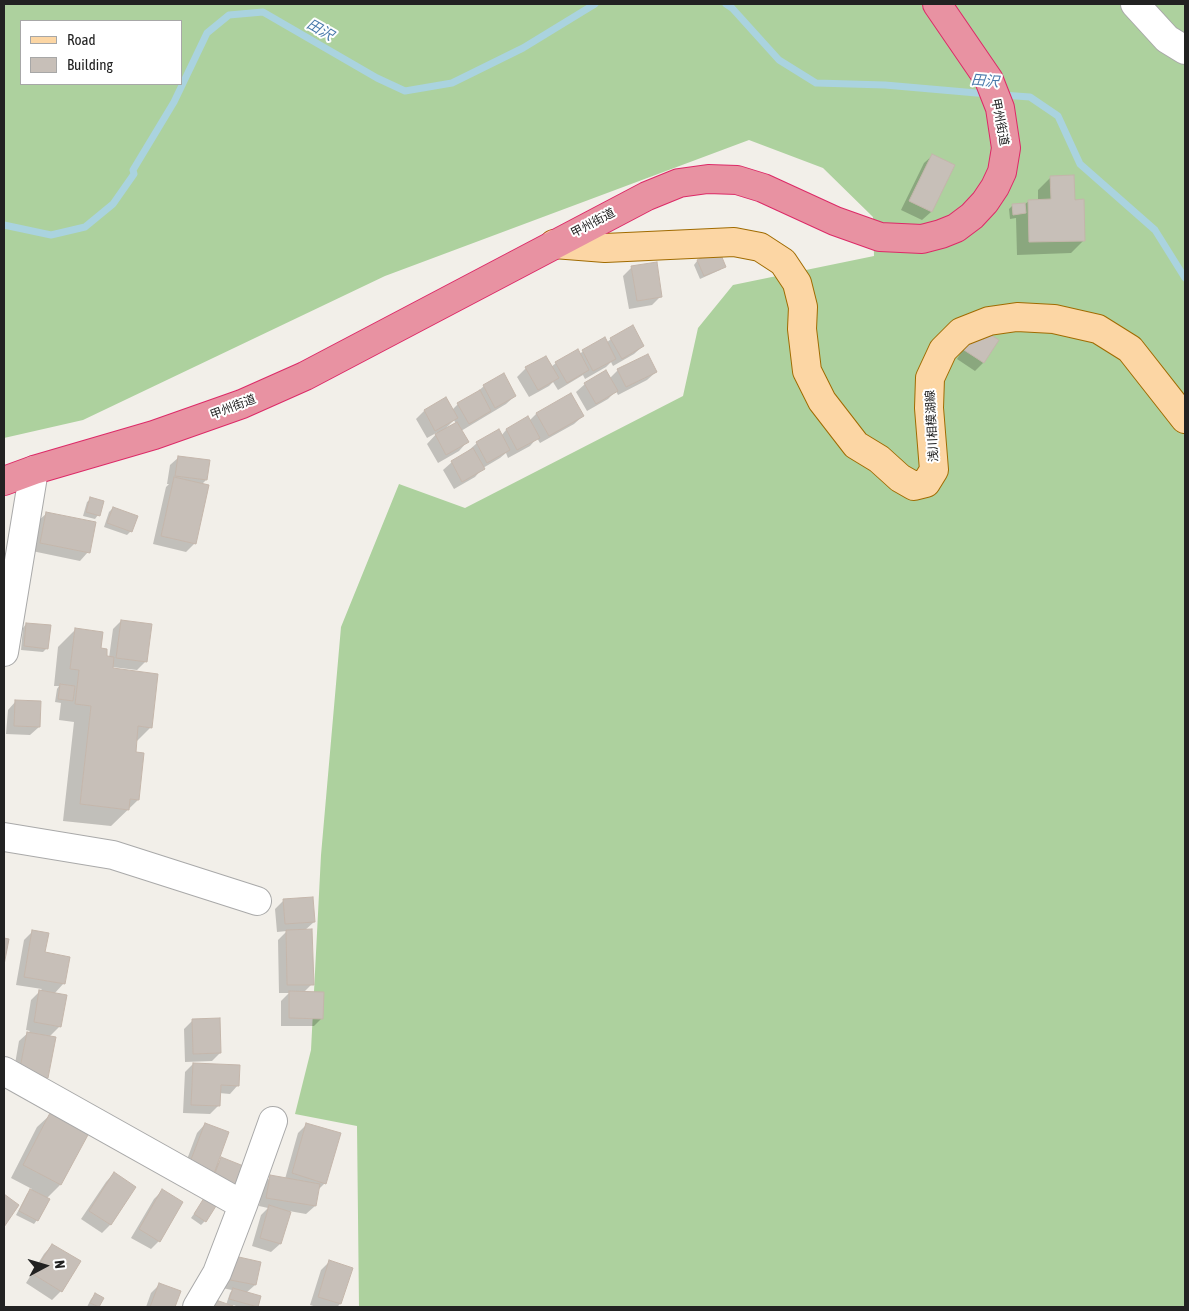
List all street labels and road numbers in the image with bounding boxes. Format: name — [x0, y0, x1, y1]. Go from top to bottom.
street label: 甲州街道 — [988, 97, 1012, 147]
street label: 甲州街道 — [568, 205, 618, 241]
street label: 浅川相模湖線 — [923, 390, 941, 462]
street label: 甲州街道 — [208, 392, 258, 422]

